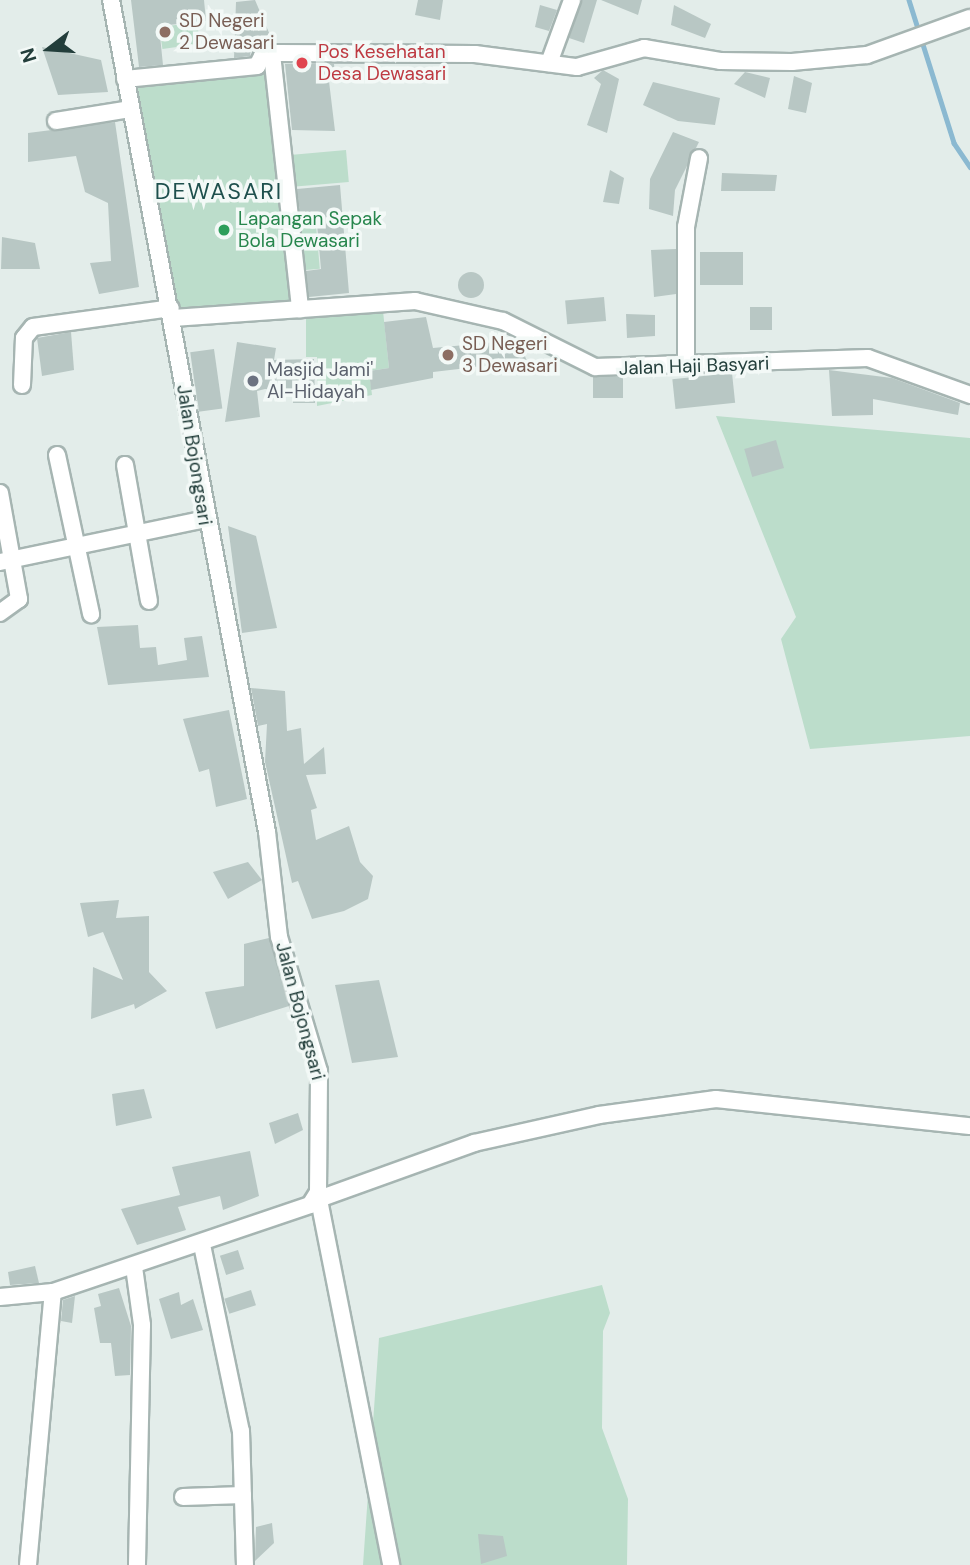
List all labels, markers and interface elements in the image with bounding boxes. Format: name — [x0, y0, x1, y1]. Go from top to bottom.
place label: SD Negeri 2 Dewasari — [179, 10, 274, 54]
north arrow — [14, 14, 84, 84]
marker: SD Negeri 2 Dewasari — [157, 24, 173, 40]
place label: Pos Kesehatan Desa Dewasari — [318, 41, 446, 85]
text: N — [14, 45, 42, 66]
marker: Pos Kesehatan Desa Dewasari — [292, 53, 312, 73]
district label: DEWASARI — [156, 177, 282, 205]
place label: Lapangan Sepak Bola Dewasari — [238, 208, 382, 252]
marker: Lapangan Sepak Bola Dewasari — [216, 222, 232, 238]
place label: SD Negeri 3 Dewasari — [462, 333, 558, 377]
marker: SD Negeri 3 Dewasari — [440, 347, 456, 363]
street label: Jalan Haji Basyari — [618, 352, 770, 380]
place label: Masjid Jami' Al-Hidayah — [267, 359, 373, 403]
marker: Masjid Jami' Al-Hidayah — [245, 373, 261, 389]
street label: Jalan Bojongsari — [172, 383, 216, 527]
street label: Jalan Bojongsari — [271, 939, 329, 1083]

